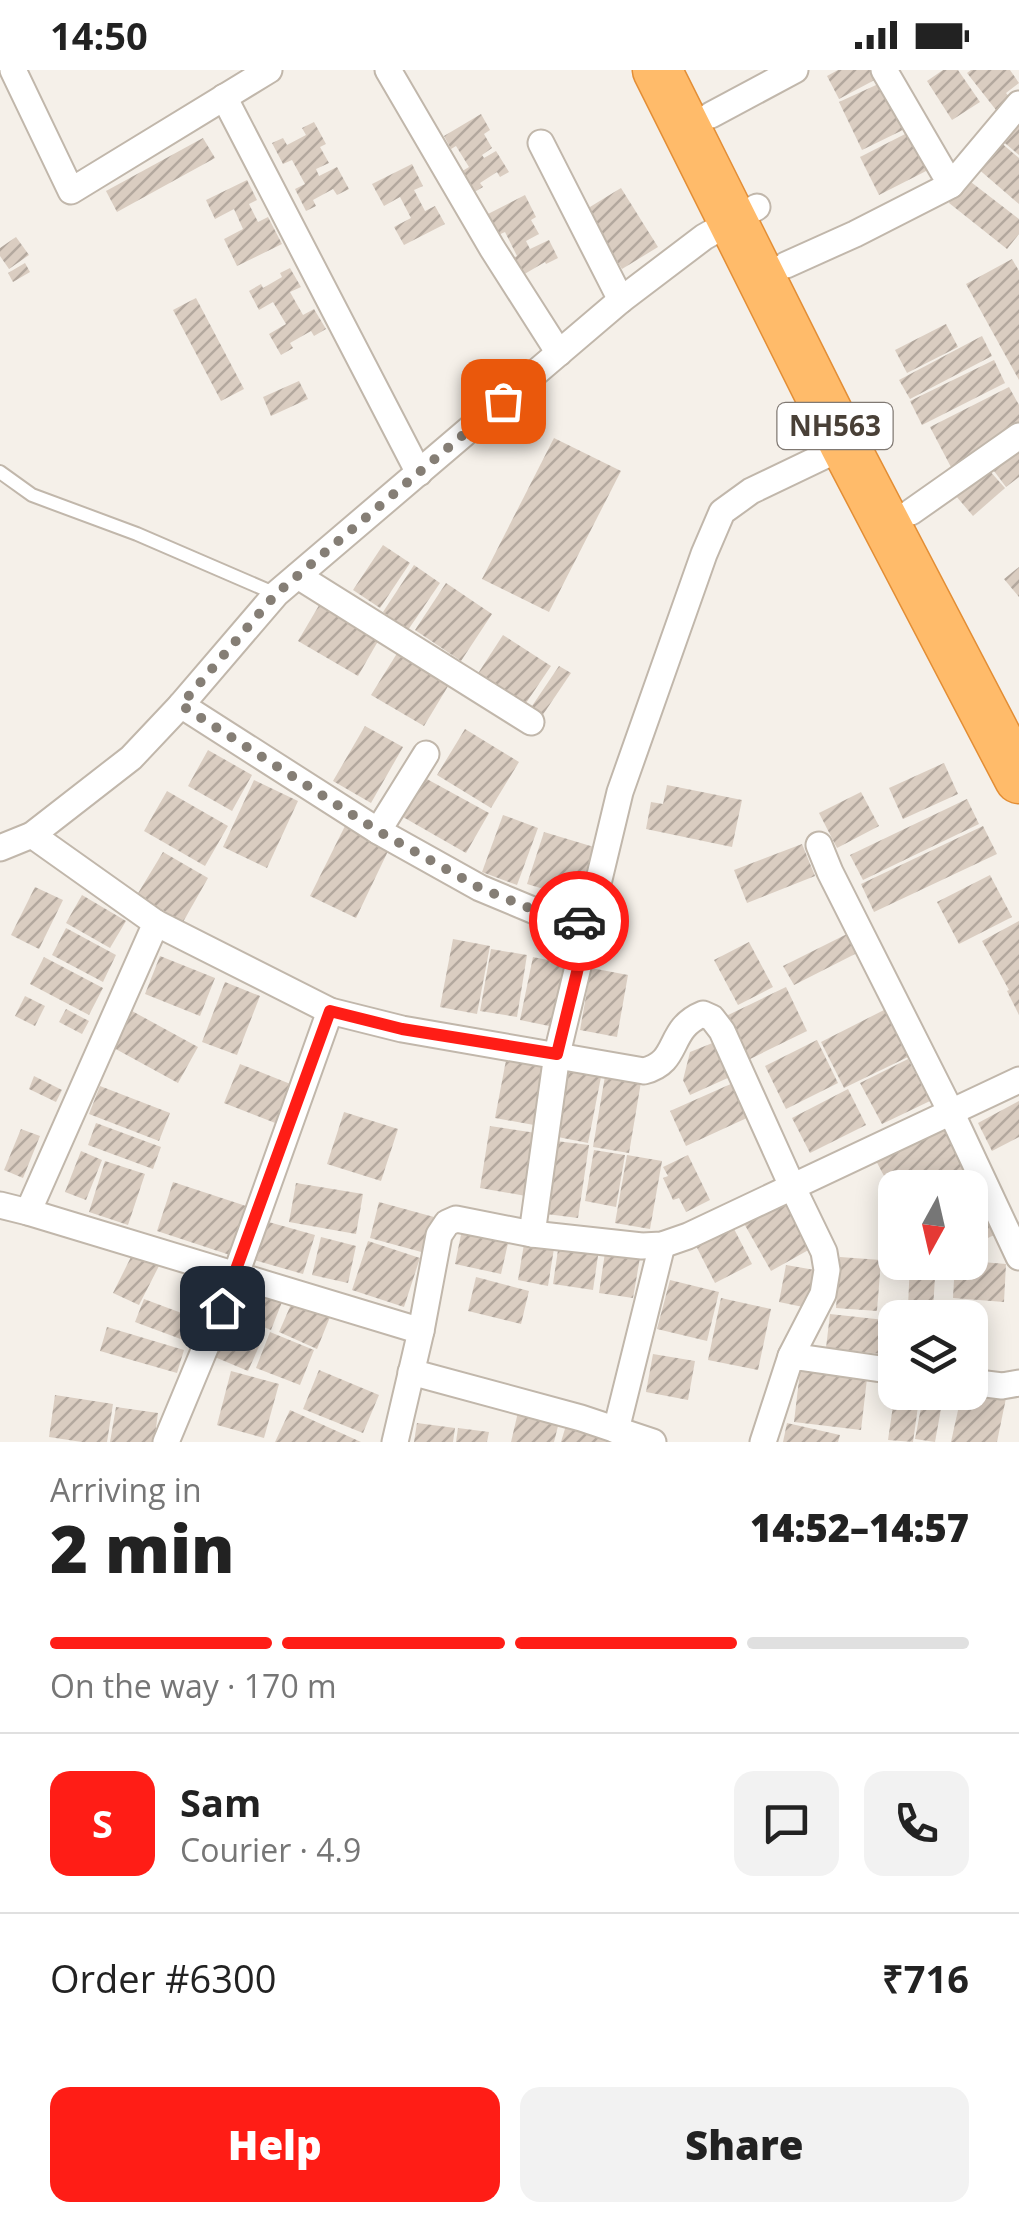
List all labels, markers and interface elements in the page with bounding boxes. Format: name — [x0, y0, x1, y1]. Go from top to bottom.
text: 14:50 — [50, 9, 148, 61]
pin — [461, 359, 546, 444]
icon: bag — [476, 374, 531, 429]
road number: NH563 — [778, 403, 892, 449]
courier — [529, 871, 629, 971]
icon: car — [552, 894, 607, 949]
north arrow — [878, 1170, 988, 1280]
map controls — [878, 1170, 988, 1410]
pin — [180, 1266, 265, 1351]
icon: home — [195, 1281, 250, 1336]
button: layers — [878, 1300, 988, 1410]
text: Arriving in — [50, 1468, 202, 1511]
text: 14:52–14:57 — [750, 1501, 969, 1553]
text: 2 min — [50, 1504, 235, 1592]
text: On the way · 170 m — [50, 1664, 337, 1707]
button: chat — [734, 1771, 839, 1876]
button: phone — [864, 1771, 969, 1876]
text: Sam — [180, 1776, 261, 1828]
text: S — [92, 1797, 113, 1849]
text: Courier · 4.9 — [180, 1828, 361, 1871]
text: Order #6300 — [50, 1952, 277, 2004]
text: ₹716 — [882, 1952, 969, 2004]
button: Help — [50, 2087, 500, 2202]
button: Share — [520, 2087, 969, 2202]

